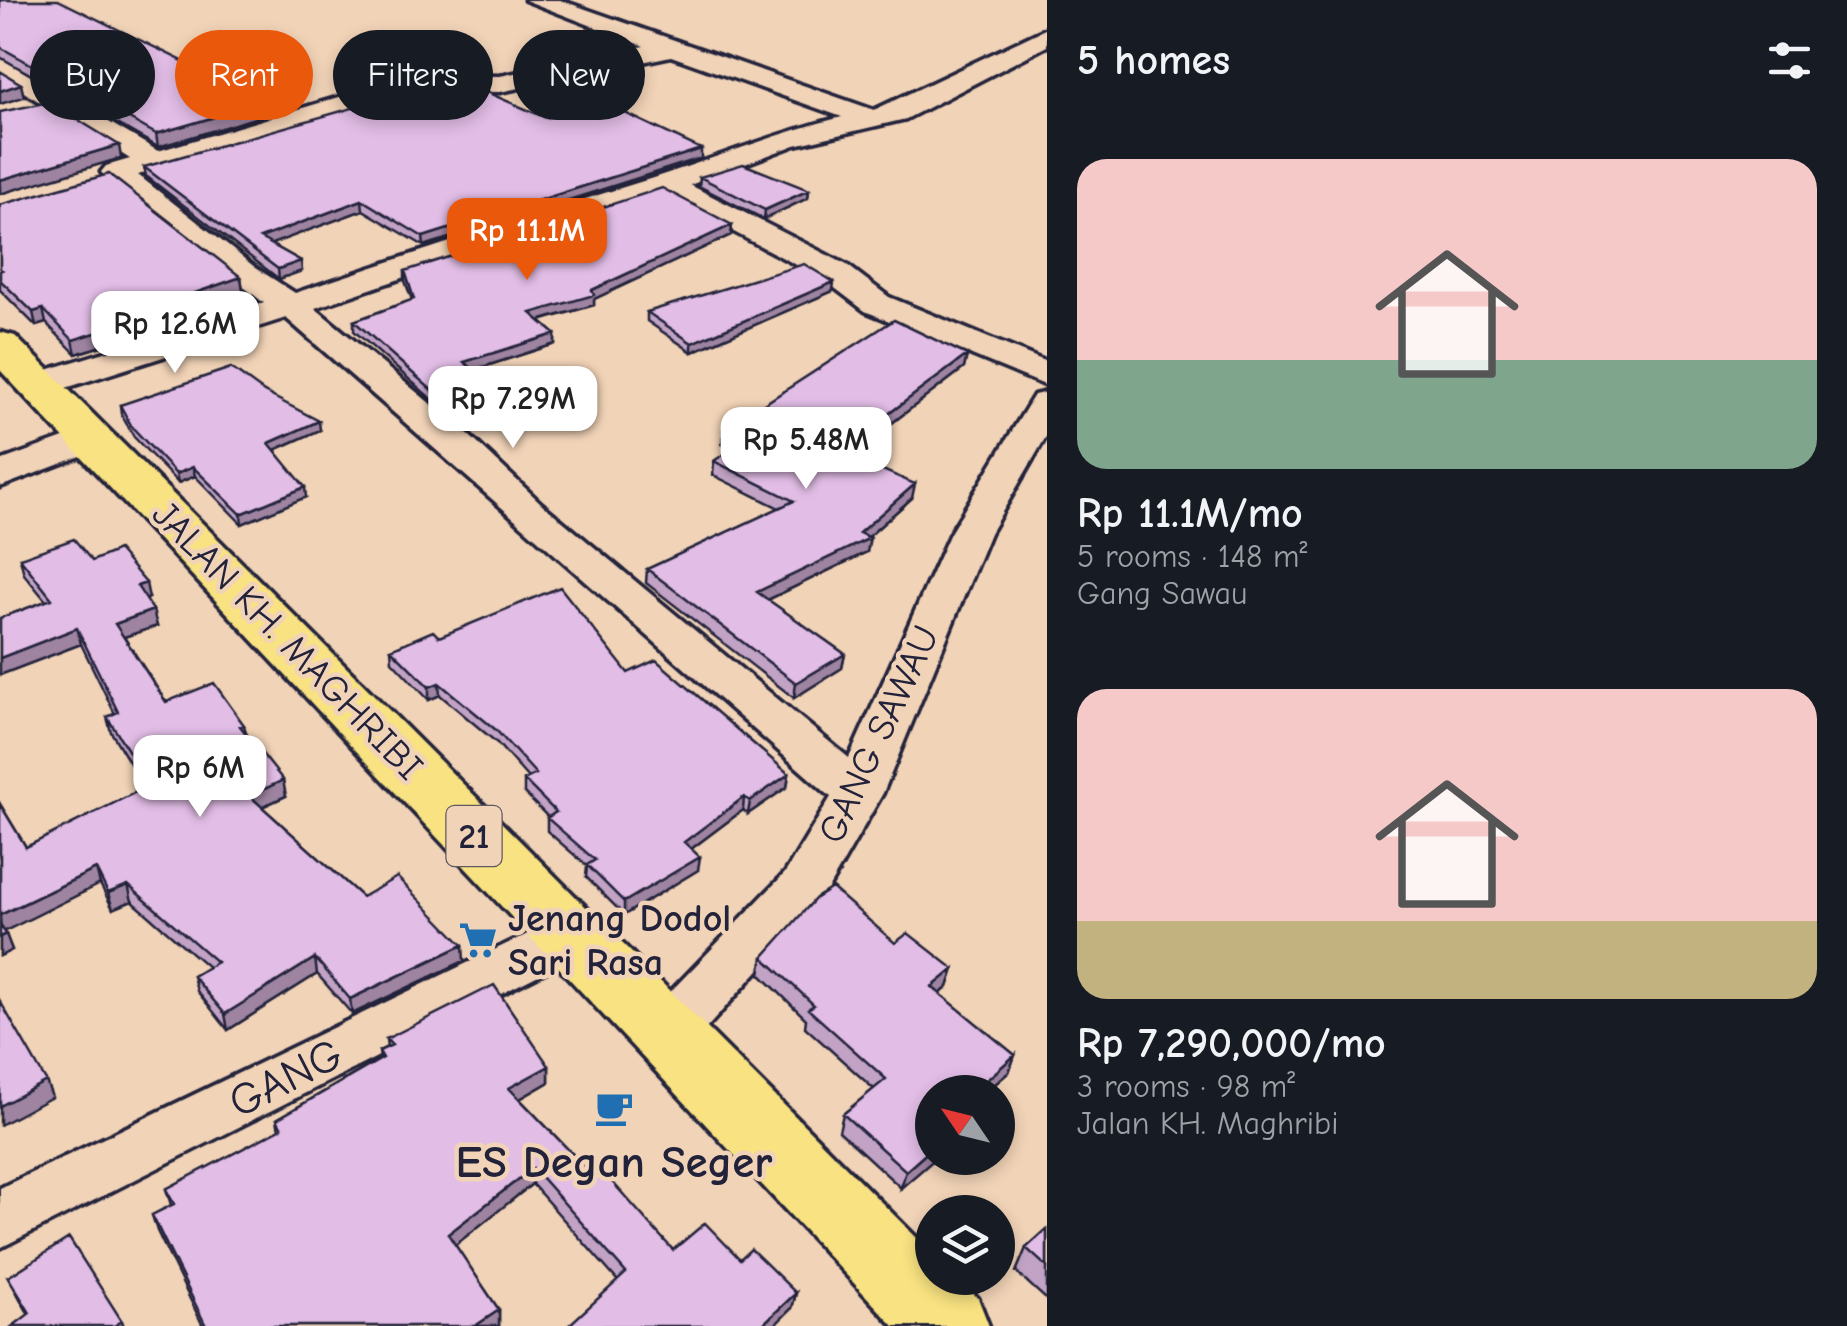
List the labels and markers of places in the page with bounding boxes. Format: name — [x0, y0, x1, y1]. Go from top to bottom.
pin: Rp 11.1M — [424, 198, 630, 283]
pin: Rp 12.6M — [72, 291, 278, 376]
pin: Rp 7.29M — [410, 366, 616, 451]
pin: Rp 5.48M — [703, 407, 909, 492]
pin: Rp 6M — [130, 735, 270, 820]
place label: Jenang Dodol Sari Rasa — [508, 897, 731, 985]
supermarket icon: Jenang Dodol Sari Rasa — [457, 919, 499, 961]
cafe icon: ES Degan Seger — [593, 1087, 635, 1129]
place label: ES Degan Seger — [456, 1136, 772, 1188]

